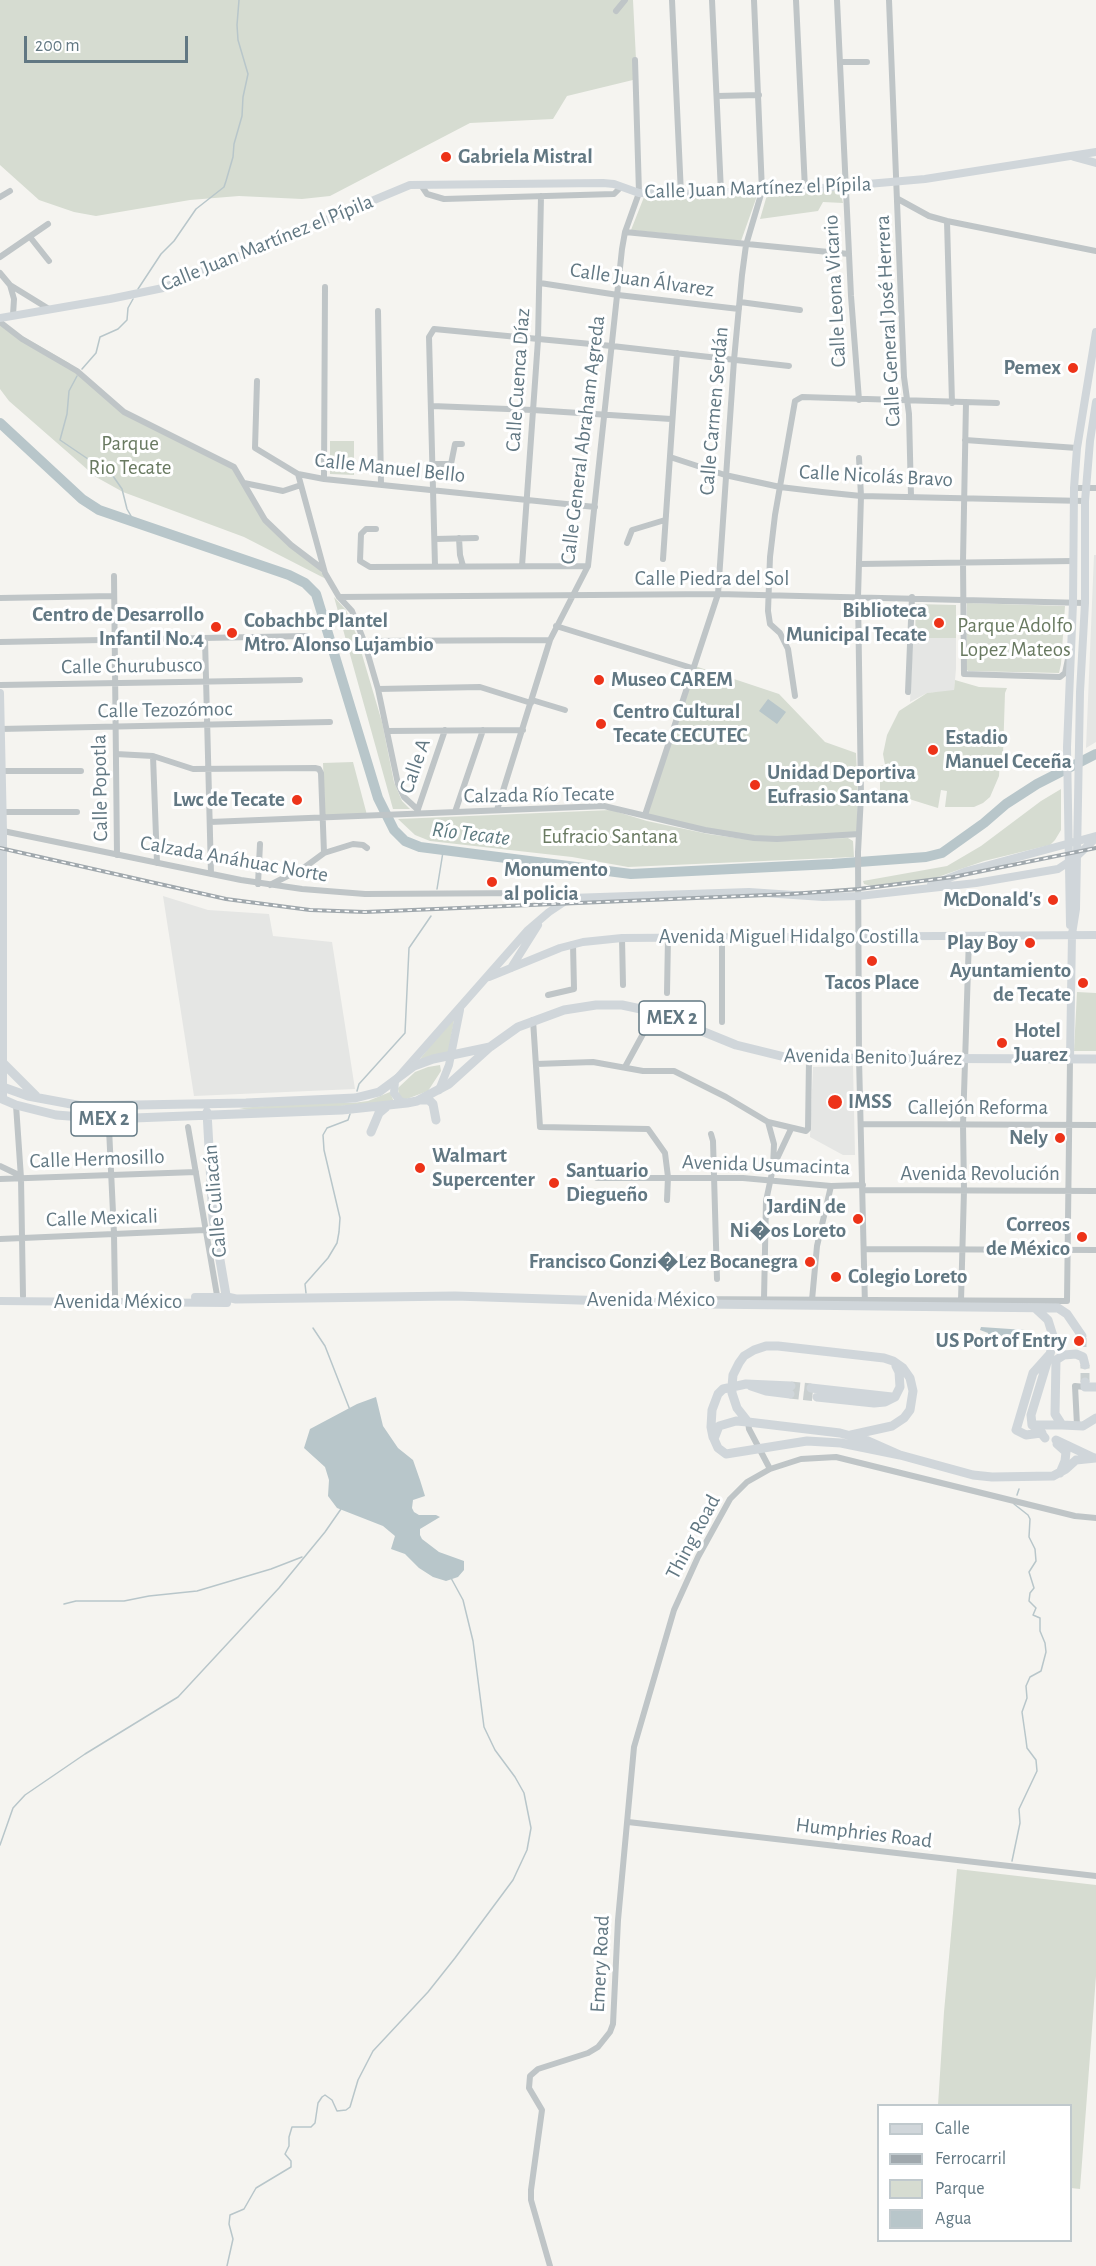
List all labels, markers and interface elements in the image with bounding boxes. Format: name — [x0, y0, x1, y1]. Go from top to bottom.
scale bar — [27, 24, 190, 62]
text: 200 m — [35, 37, 80, 55]
place label: Gabriela Mistral — [458, 144, 593, 170]
marker: Gabriela Mistral — [439, 150, 453, 164]
street label: Calle Juan Martínez el Pípila — [644, 171, 872, 205]
street label: Calle Juan Martínez el Pípila — [157, 189, 377, 297]
street label: Calle Leona Vicario — [818, 214, 852, 368]
street label: Calle General José Herrera — [870, 215, 906, 427]
street label: Calle Juan Álvarez — [568, 257, 716, 303]
street label: Calle Cuenca Díaz — [500, 307, 536, 453]
street label: Calle General Abraham Agreda — [555, 314, 611, 566]
street label: Calle Carmen Serdán — [694, 326, 734, 496]
place label: Pemex — [1004, 355, 1061, 381]
marker: Pemex — [1066, 361, 1080, 375]
park label: Parque Rio Tecate — [89, 431, 171, 481]
street label: Calle Manuel Bello — [313, 448, 467, 488]
street label: Calle Nicolás Bravo — [798, 459, 954, 493]
street label: Calle Piedra del Sol — [635, 566, 789, 592]
place label: Biblioteca Municipal Tecate — [786, 598, 927, 648]
place label: Centro de Desarrollo Infantil No.4 — [32, 602, 204, 652]
place label: Cobachbc Plantel Mtro. Alonso Lujambio — [244, 608, 434, 658]
park label: Parque Adolfo Lopez Mateos — [957, 613, 1073, 663]
marker: Biblioteca Municipal Tecate — [932, 616, 946, 630]
marker: Centro de Desarrollo Infantil No.4 — [209, 620, 223, 634]
marker: Cobachbc Plantel Mtro. Alonso Lujambio — [225, 626, 239, 640]
street label: Calle Churubusco — [61, 652, 203, 680]
place label: Museo CAREM — [611, 667, 733, 693]
marker: Museo CAREM — [592, 673, 606, 687]
street label: Calle Tezozómoc — [97, 696, 233, 724]
place label: Centro Cultural Tecate CECUTEC — [613, 699, 747, 749]
marker: Centro Cultural Tecate CECUTEC — [594, 717, 608, 731]
place label: Estadio Manuel Ceceña — [945, 725, 1072, 775]
street label: Calle Popotla — [86, 734, 114, 842]
street label: Calle A — [394, 735, 436, 797]
marker: Estadio Manuel Ceceña — [926, 743, 940, 757]
place label: Unidad Deportiva Eufrasio Santana — [767, 760, 916, 810]
marker: Unidad Deportiva Eufrasio Santana — [748, 778, 762, 792]
street label: Calzada Río Tecate — [463, 781, 615, 809]
place label: Lwc de Tecate — [173, 787, 285, 813]
marker: Lwc de Tecate — [290, 793, 304, 807]
water label: Río Tecate — [431, 816, 511, 852]
park label: Eufracio Santana — [542, 824, 678, 850]
street label: Calzada Anáhuac Norte — [138, 830, 330, 888]
place label: Monumento al policia — [504, 857, 608, 907]
marker: Monumento al policia — [485, 875, 499, 889]
place label: McDonald's — [943, 887, 1041, 913]
marker: McDonald's — [1046, 893, 1060, 907]
street label: Avenida Miguel Hidalgo Costilla — [659, 924, 919, 950]
place label: Play Boy — [947, 930, 1018, 956]
marker: Play Boy — [1023, 936, 1037, 950]
marker: Tacos Place — [865, 954, 879, 968]
place label: Ayuntamiento de Tecate — [950, 958, 1071, 1008]
place label: Tacos Place — [825, 970, 919, 996]
marker: Ayuntamiento de Tecate — [1076, 976, 1090, 990]
road number: MEX 2 — [639, 1001, 705, 1035]
place label: Hotel Juarez — [1014, 1018, 1068, 1068]
marker: Hotel Juarez — [995, 1036, 1009, 1050]
street label: Avenida Benito Juárez — [784, 1043, 962, 1071]
place label: IMSS — [848, 1089, 892, 1115]
marker: IMSS — [826, 1093, 844, 1111]
street label: Callejón Reforma — [908, 1095, 1048, 1121]
road number: MEX 2 — [71, 1102, 137, 1136]
place label: Nely — [1009, 1125, 1048, 1151]
marker: Nely — [1053, 1131, 1067, 1145]
street label: Calle Culiacán — [197, 1143, 233, 1259]
place label: Walmart Supercenter — [432, 1143, 535, 1193]
street label: Calle Hermosillo — [29, 1144, 165, 1174]
street label: Avenida Usumacinta — [681, 1149, 851, 1181]
place label: Santuario Diegueño — [566, 1158, 648, 1208]
marker: Walmart Supercenter — [413, 1161, 427, 1175]
street label: Avenida Revolución — [900, 1161, 1060, 1187]
marker: Santuario Diegueño — [547, 1176, 561, 1190]
place label: JardiN de Ni�os Loreto — [730, 1194, 846, 1244]
street label: Calle Mexicali — [46, 1203, 158, 1233]
marker: JardiN de Ni�os Loreto — [851, 1212, 865, 1226]
place label: Correos de México — [986, 1212, 1070, 1262]
marker: Correos de México — [1075, 1230, 1089, 1244]
place label: Francisco Gonzi�Lez Bocanegra — [529, 1249, 798, 1275]
marker: Francisco Gonzi�Lez Bocanegra — [803, 1255, 817, 1269]
place label: Colegio Loreto — [848, 1264, 967, 1290]
marker: Colegio Loreto — [829, 1270, 843, 1284]
street label: Avenida México — [587, 1287, 715, 1313]
street label: Avenida México — [54, 1289, 182, 1315]
place label: US Port of Entry — [936, 1328, 1067, 1354]
marker: US Port of Entry — [1072, 1334, 1086, 1348]
street label: Thing Road — [660, 1490, 726, 1584]
street label: Humphries Road — [794, 1812, 934, 1854]
street label: Emery Road — [585, 1915, 615, 2013]
legend — [877, 2104, 1072, 2242]
text: Calle — [935, 2120, 970, 2138]
text: Ferrocarril — [935, 2150, 1006, 2168]
text: Parque — [935, 2180, 984, 2198]
text: Agua — [935, 2210, 972, 2228]

